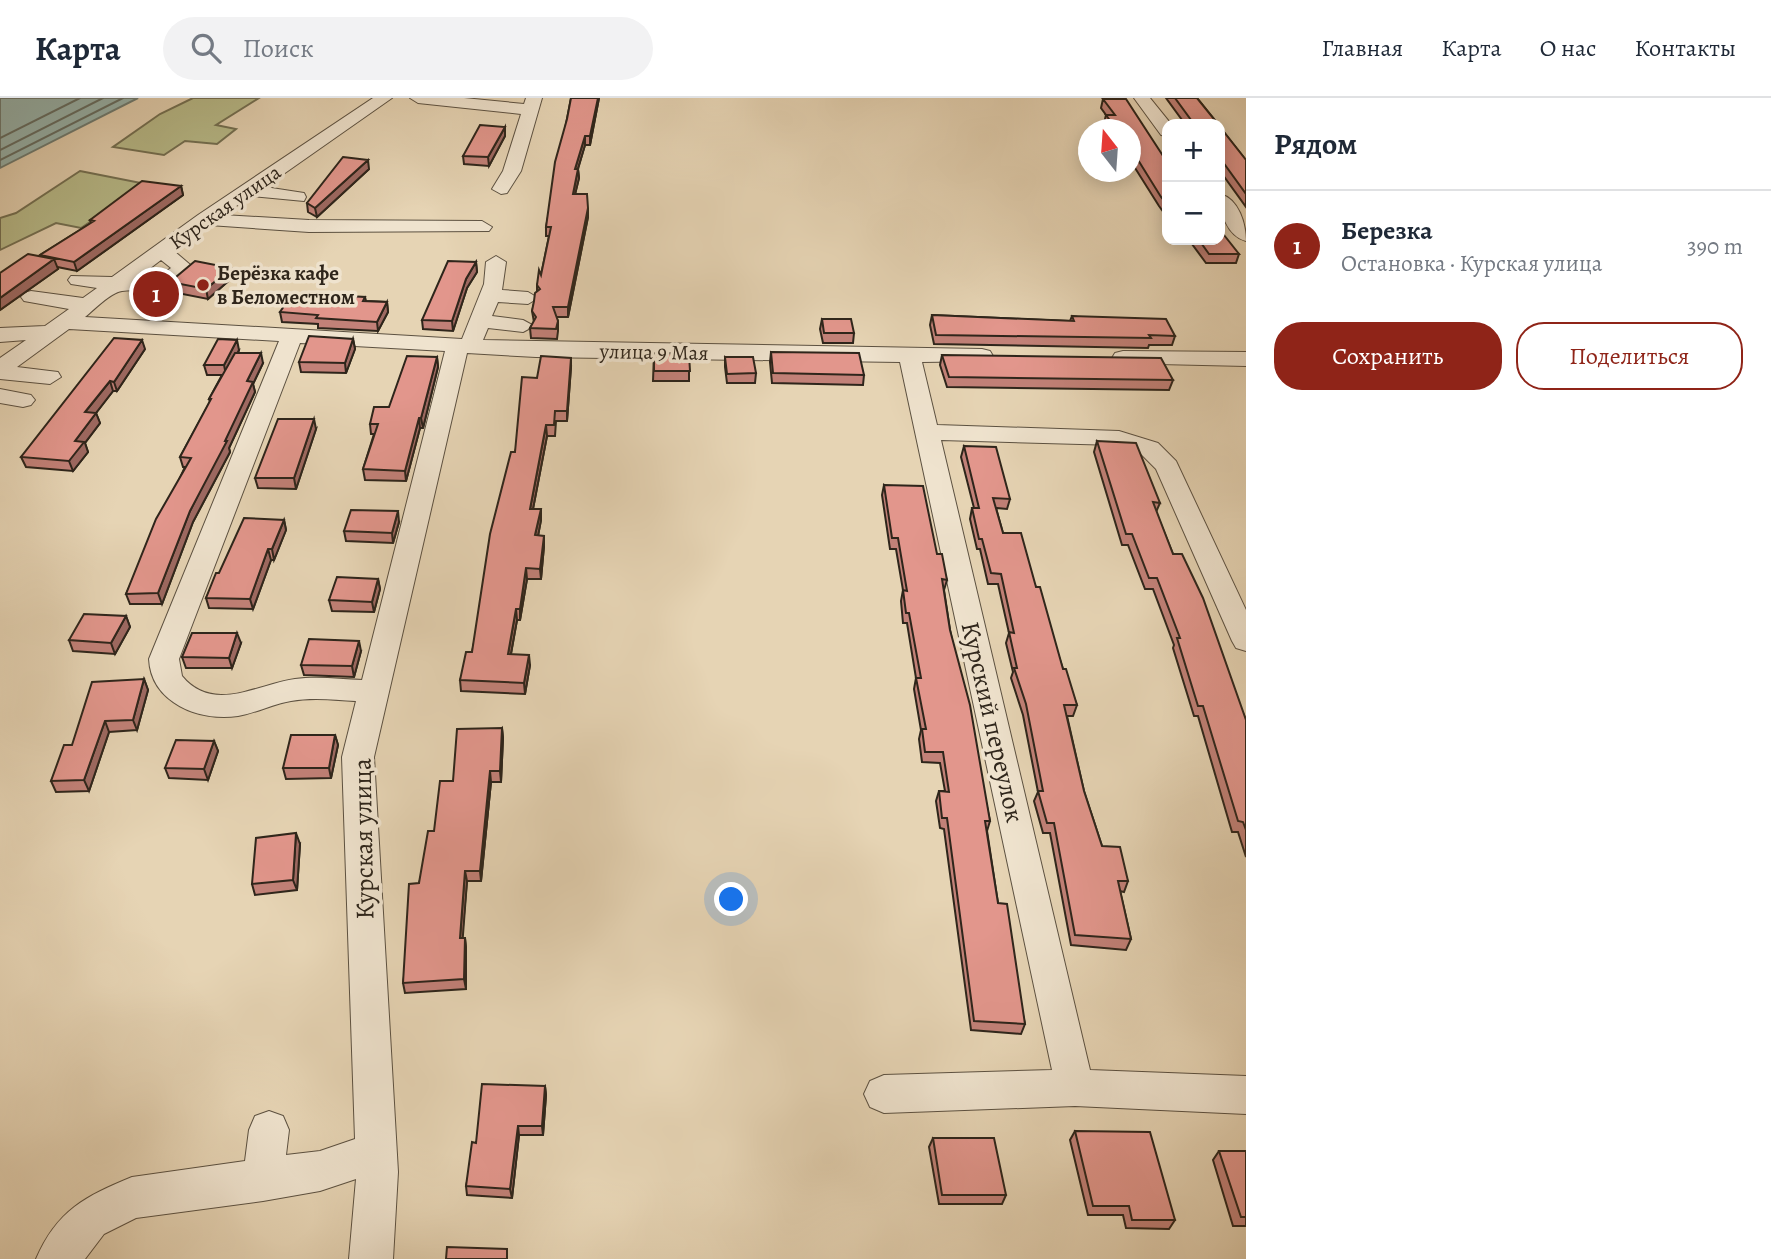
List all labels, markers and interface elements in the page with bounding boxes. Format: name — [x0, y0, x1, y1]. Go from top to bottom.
search box — [163, 17, 653, 80]
text: Карта — [35, 26, 121, 71]
icon: search — [187, 29, 225, 67]
text: Поиск — [243, 31, 314, 66]
text: Главная — [1322, 32, 1403, 64]
text: Карта — [1441, 32, 1502, 64]
text: О нас — [1540, 32, 1596, 64]
text: Контакты — [1634, 32, 1736, 64]
north arrow — [1078, 119, 1141, 182]
map controls — [1162, 119, 1225, 245]
button: + — [1162, 119, 1225, 182]
text: Рядом — [1274, 124, 1357, 164]
street label: Курская улица — [164, 158, 287, 256]
button: − — [1162, 182, 1225, 245]
text: Березка — [1341, 213, 1433, 248]
text: 1 — [1293, 231, 1301, 262]
text: 390 m — [1687, 231, 1743, 262]
text: Остановка · Курская улица — [1341, 248, 1602, 279]
place label: Берёзка кафе в Беломестном — [217, 259, 355, 311]
pin: 1 — [133, 268, 179, 320]
marker: Берёзка кафе в Беломестном — [195, 277, 211, 293]
button: Сохранить — [1274, 322, 1502, 390]
button: Поделиться — [1516, 322, 1743, 390]
street label: улица 9 Мая — [598, 337, 709, 367]
street label: Курский переулок — [952, 618, 1033, 826]
street label: Курская улица — [345, 758, 382, 920]
your location — [714, 882, 748, 916]

